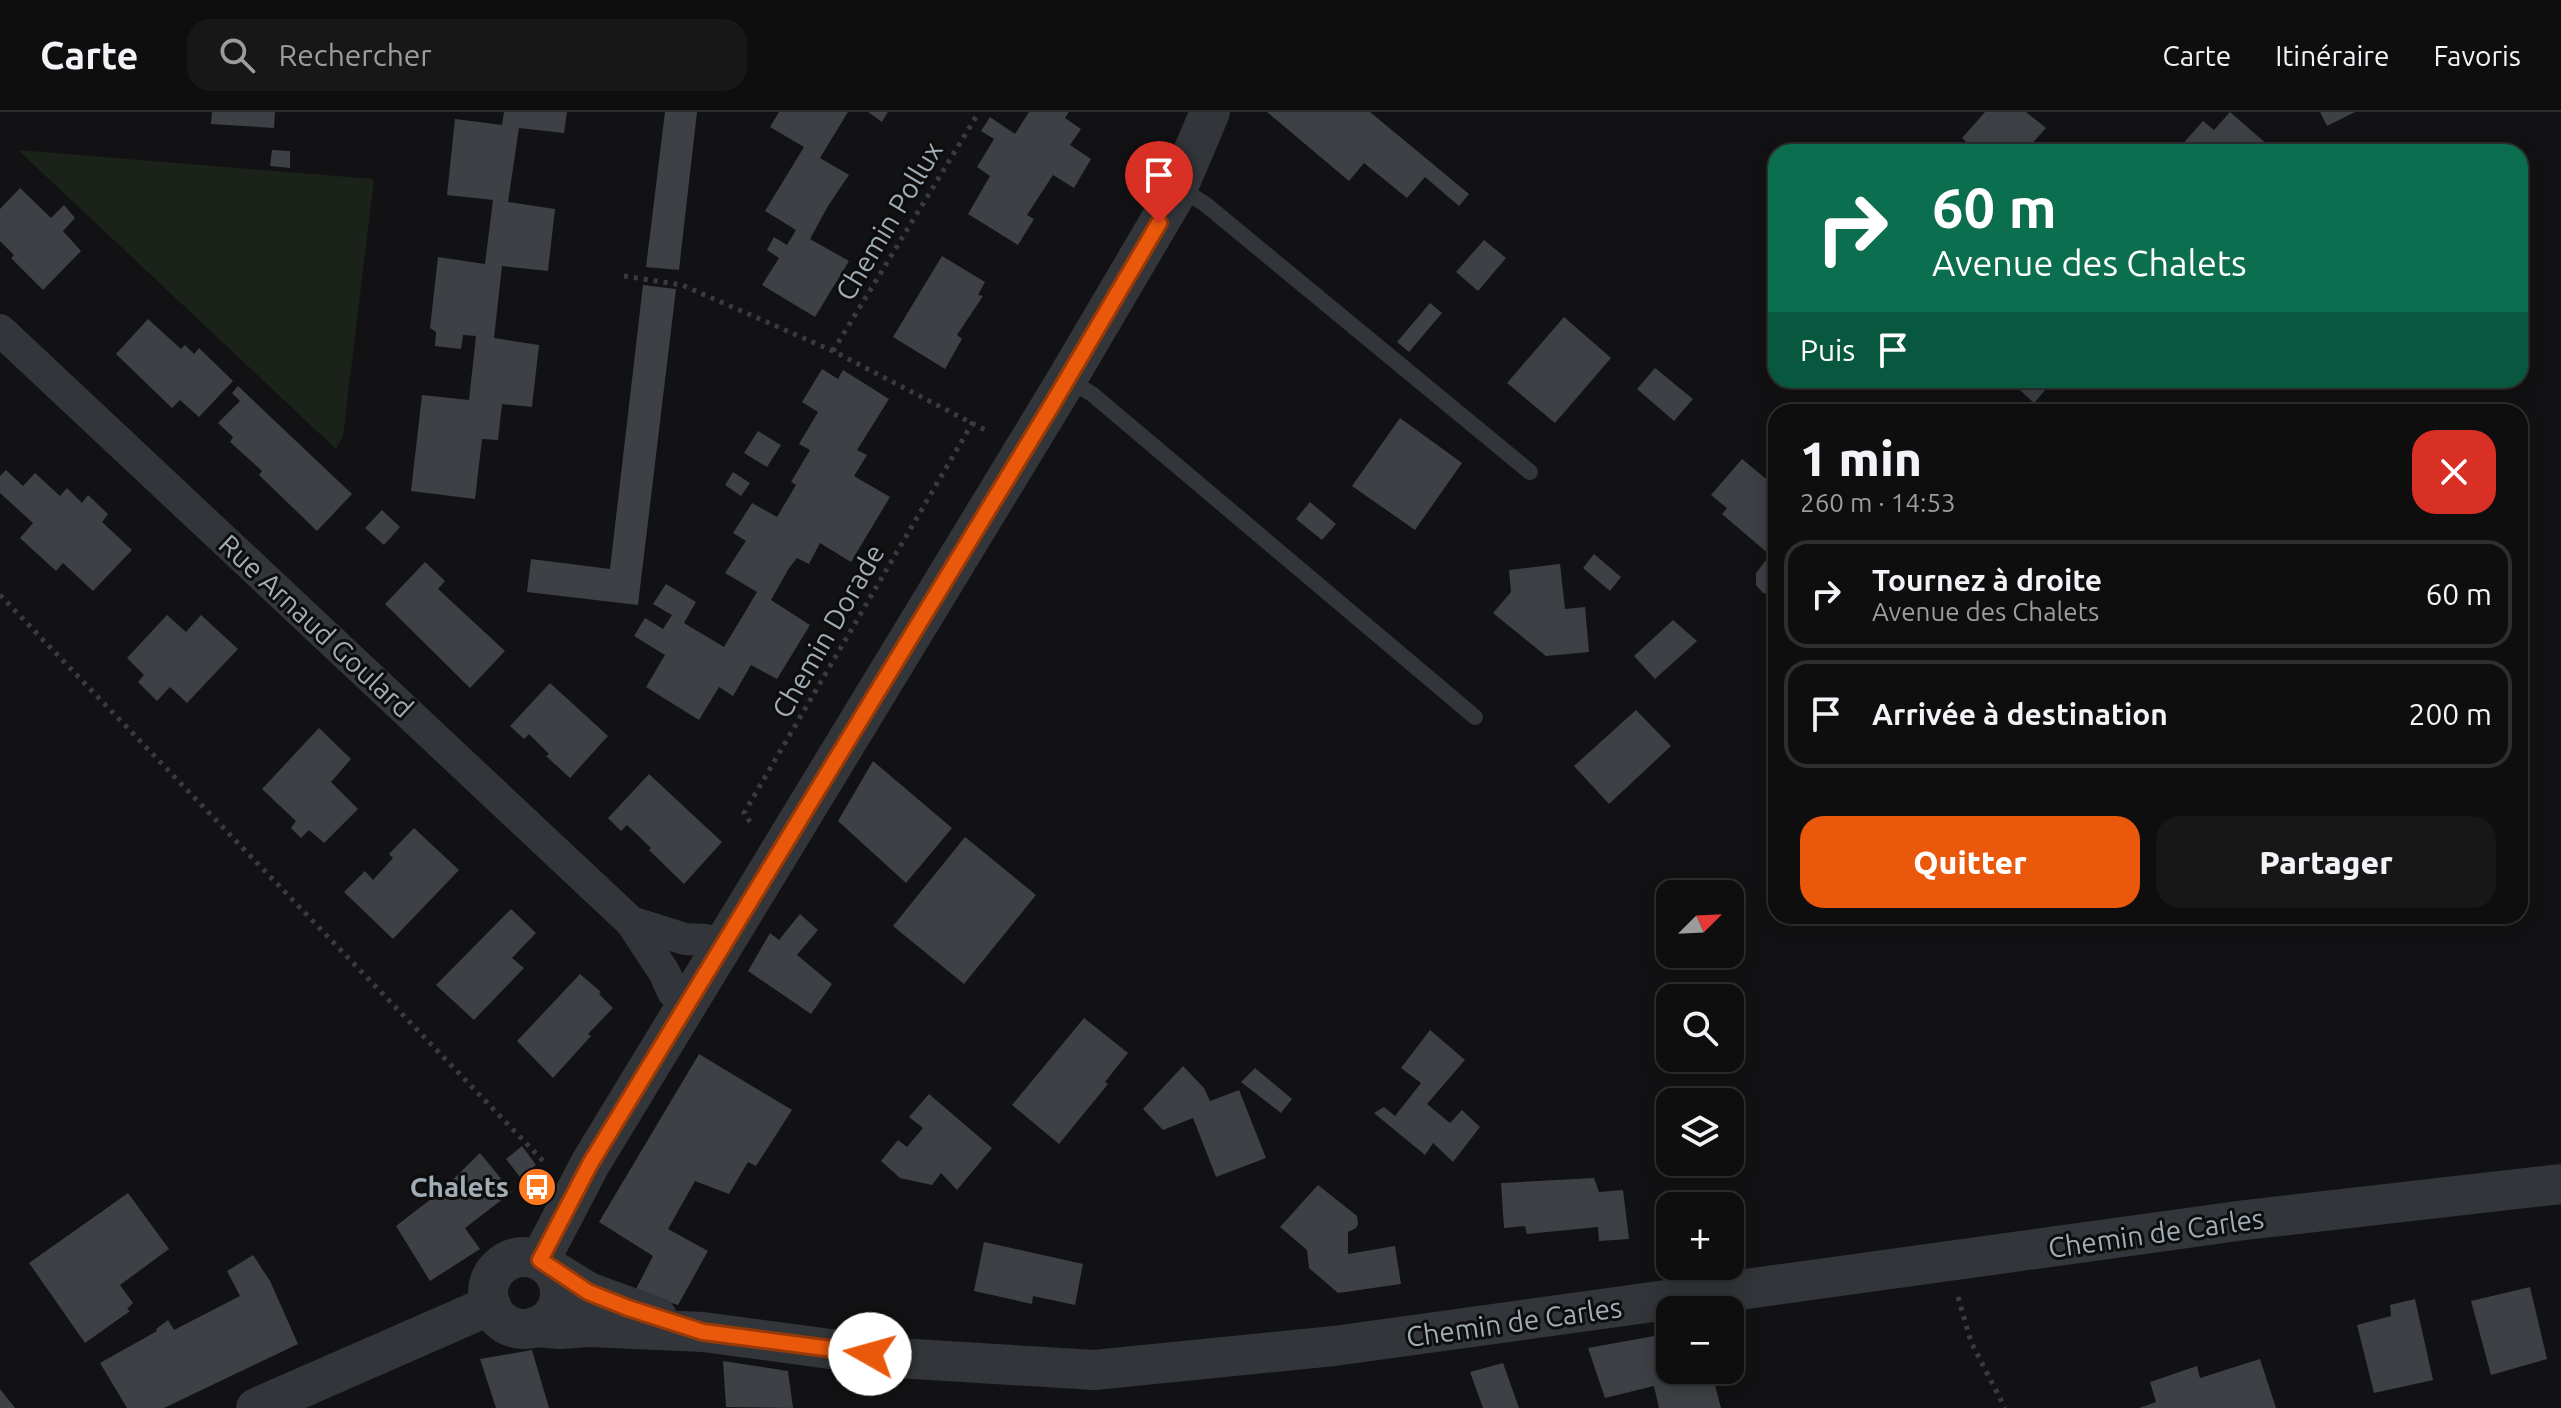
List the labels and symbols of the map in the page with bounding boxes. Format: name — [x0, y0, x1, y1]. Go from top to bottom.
street label: Chemin Pollux — [829, 136, 948, 306]
pin — [1125, 141, 1193, 223]
street label: Rue Arnaud Goulard — [213, 528, 419, 723]
street label: Chemin Dorade — [765, 539, 890, 723]
north arrow — [1656, 880, 1744, 968]
bus stop icon: Chalets — [516, 1166, 558, 1208]
place label: Chalets — [410, 1171, 509, 1202]
street label: Chemin de Carles — [2046, 1202, 2266, 1263]
street label: Chemin de Carles — [1404, 1291, 1624, 1352]
position arrow — [828, 1312, 912, 1396]

